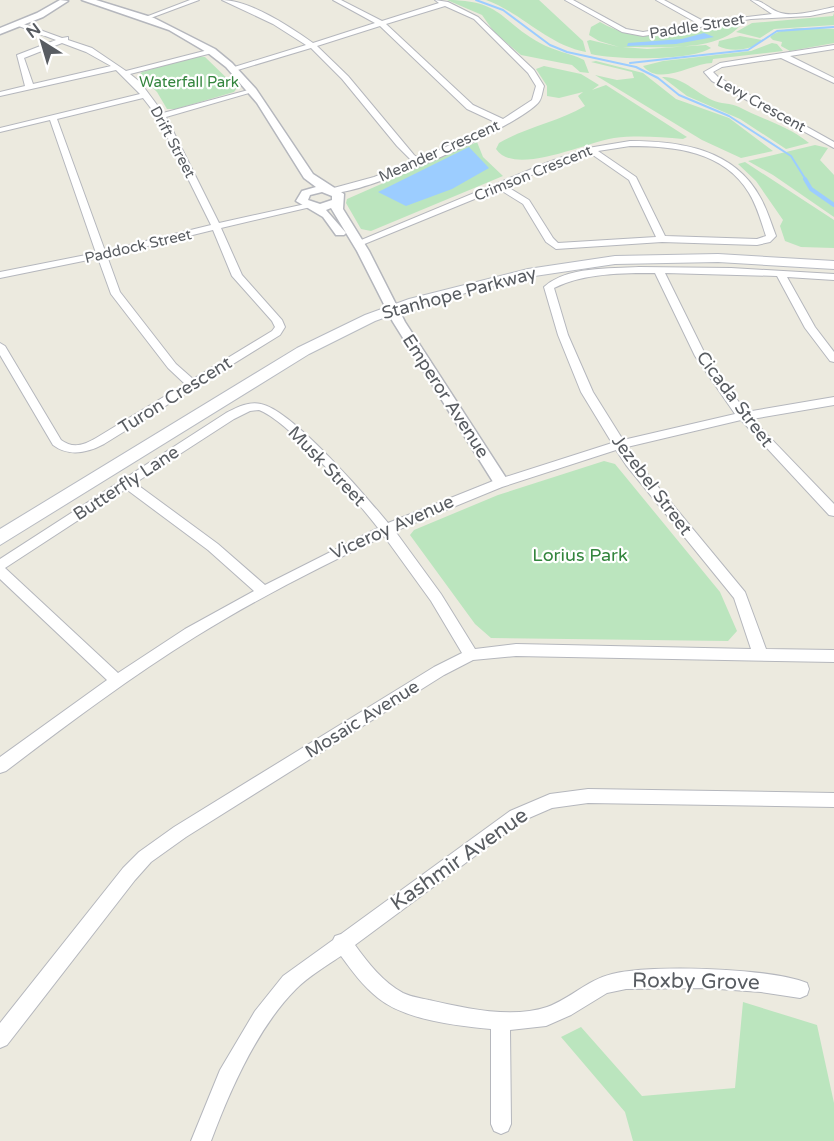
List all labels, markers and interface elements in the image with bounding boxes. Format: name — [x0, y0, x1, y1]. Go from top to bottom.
street label: Paddle Street — [648, 10, 746, 42]
north arrow — [12, 12, 72, 72]
text: N — [22, 19, 45, 43]
street label: Levy Crescent — [713, 72, 809, 136]
park label: Waterfall Park — [139, 73, 239, 91]
street label: Drift Street — [147, 103, 200, 181]
street label: Meander Crescent — [376, 116, 503, 186]
street label: Crimson Crescent — [471, 141, 595, 205]
street label: Paddock Street — [83, 225, 193, 267]
street label: Stanhope Parkway — [379, 262, 539, 324]
street label: Emperor Avenue — [398, 330, 494, 462]
street label: Cicada Street — [692, 347, 778, 451]
street label: Turon Crescent — [114, 351, 236, 439]
street label: Musk Street — [283, 421, 371, 511]
street label: Jezebel Street — [607, 431, 697, 540]
street label: Butterfly Lane — [69, 441, 183, 525]
street label: Viceroy Avenue — [327, 490, 457, 564]
park label: Lorius Park — [532, 544, 628, 566]
street label: Mosaic Avenue — [301, 675, 423, 763]
street label: Kashmir Avenue — [386, 803, 533, 916]
street label: Roxby Grove — [632, 968, 760, 995]

